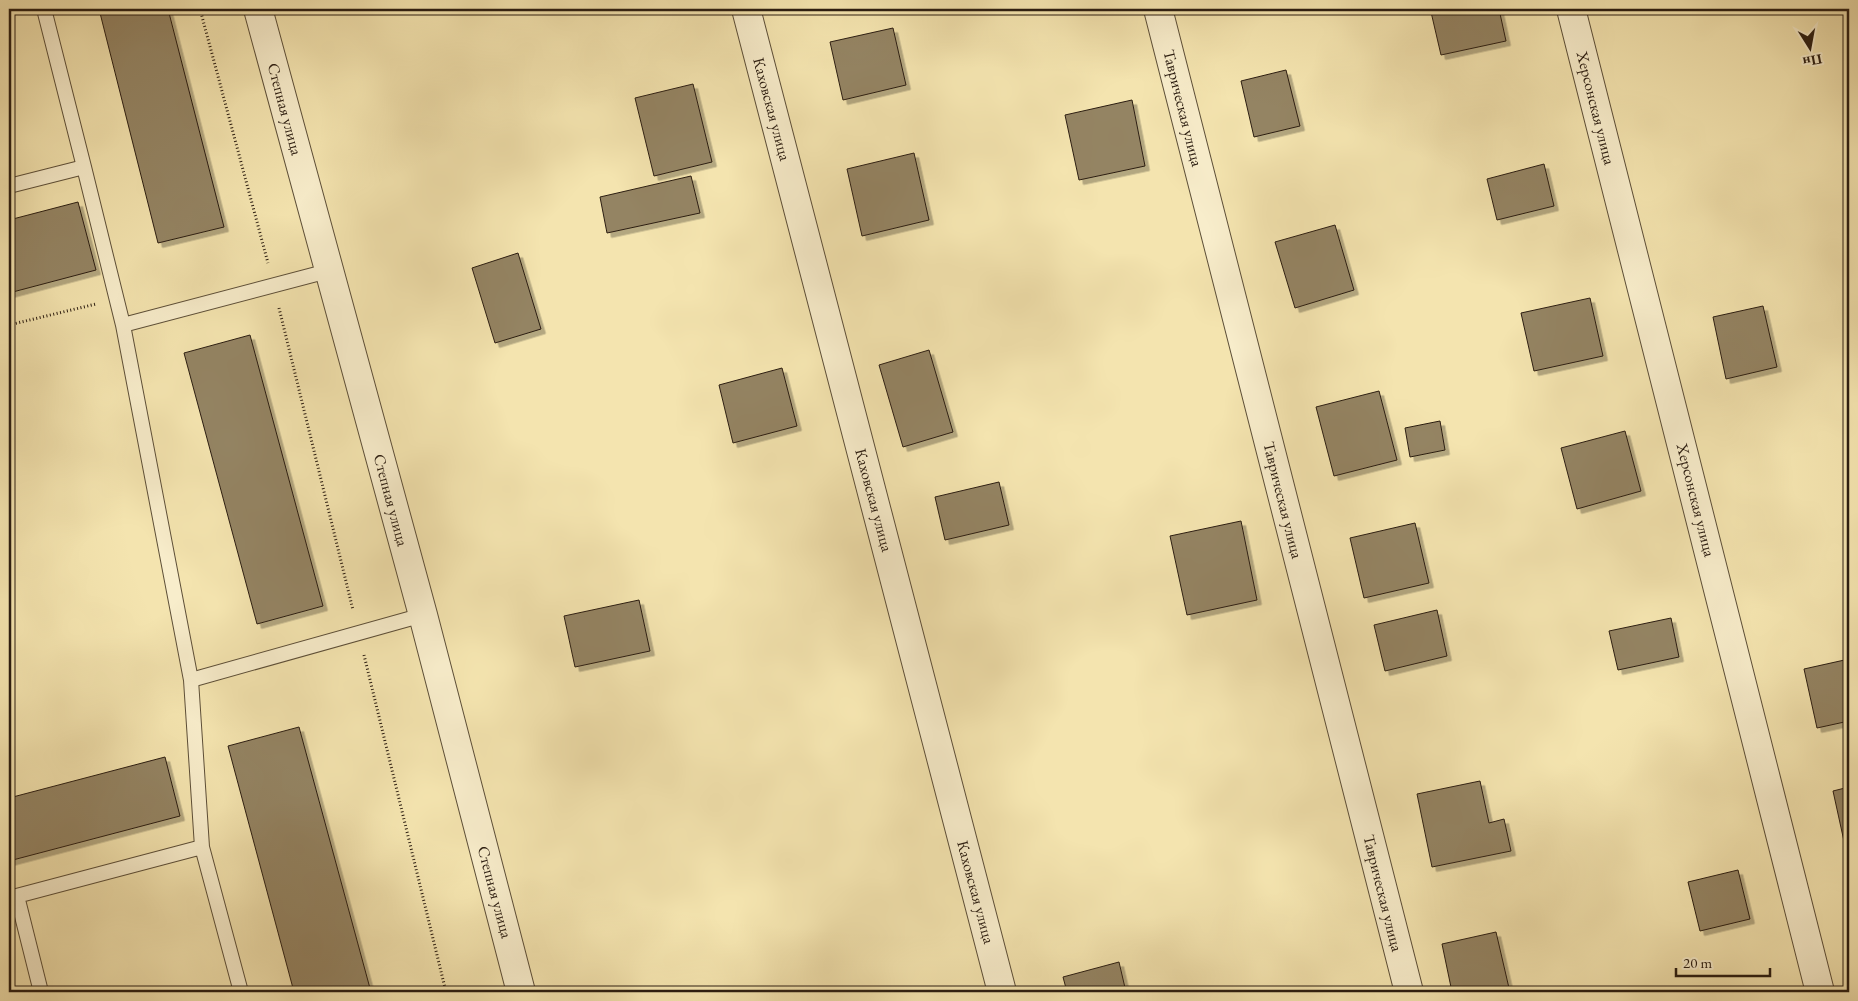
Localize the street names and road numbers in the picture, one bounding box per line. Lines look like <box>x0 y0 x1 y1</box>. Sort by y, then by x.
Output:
street label: Таврическая улица <box>1158 47 1208 169</box>
street label: Херсонская улица <box>1572 48 1620 167</box>
street label: Каховская улица <box>748 55 796 163</box>
street label: Степная улица <box>263 61 308 158</box>
street label: Таврическая улица <box>1258 439 1308 561</box>
street label: Херсонская улица <box>1672 440 1720 559</box>
street label: Каховская улица <box>850 446 898 554</box>
street label: Степная улица <box>369 452 414 549</box>
street label: Таврическая улица <box>1358 832 1408 954</box>
street label: Каховская улица <box>952 838 1000 946</box>
street label: Степная улица <box>473 844 518 941</box>

